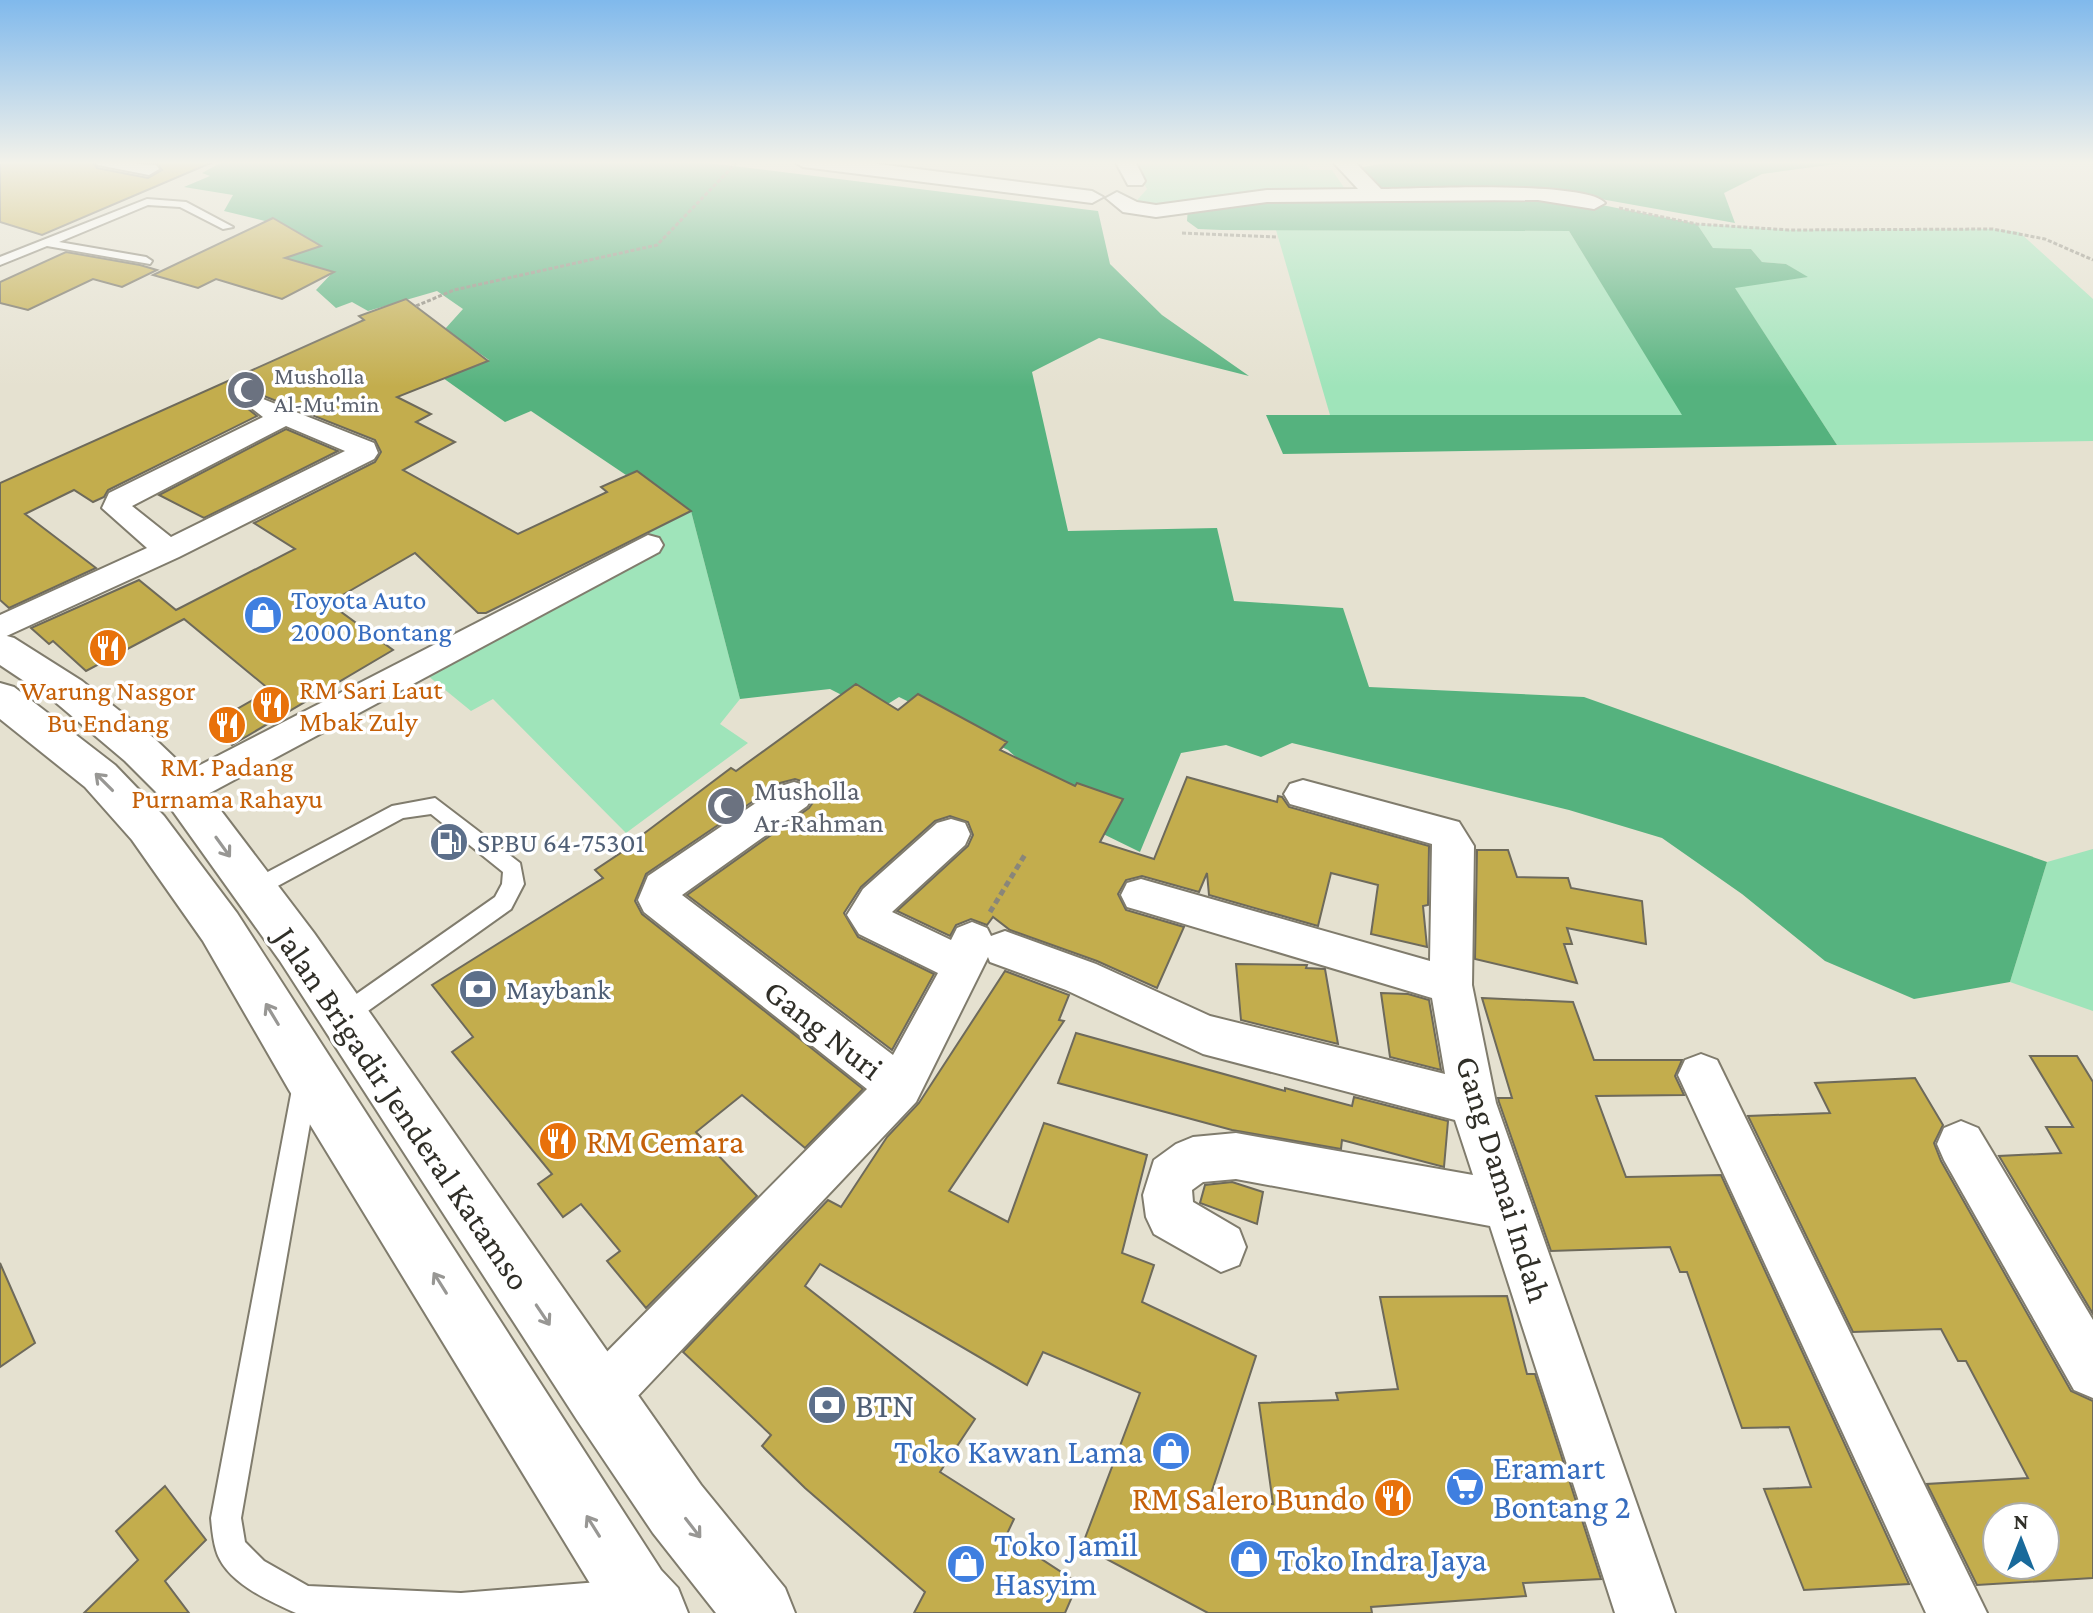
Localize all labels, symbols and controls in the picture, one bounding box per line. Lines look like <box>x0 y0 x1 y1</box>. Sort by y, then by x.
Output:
place label: Musholla Al-Mu'min <box>274 362 379 417</box>
mosque icon: Musholla Al-Mu'min <box>225 369 267 411</box>
place label: Toyota Auto 2000 Bontang <box>291 584 452 647</box>
shop icon: Toyota Auto 2000 Bontang <box>242 594 284 636</box>
restaurant icon: Warung Nasgor Bu Endang <box>87 627 129 669</box>
place label: RM Sari Laut Mbak Zuly <box>299 674 443 737</box>
place label: Warung Nasgor Bu Endang <box>20 675 196 738</box>
restaurant icon: RM Sari Laut Mbak Zuly <box>250 684 292 726</box>
restaurant icon: RM. Padang Purnama Rahayu <box>206 704 248 746</box>
place label: RM. Padang Purnama Rahayu <box>131 751 323 814</box>
one-way arrow <box>95 772 114 792</box>
place label: Musholla Ar-Rahman <box>754 775 884 838</box>
mosque icon: Musholla Ar-Rahman <box>705 785 747 827</box>
fuel station icon: SPBU 64-75301 <box>428 821 470 863</box>
place label: SPBU 64-75301 <box>477 827 645 858</box>
one-way arrow <box>215 835 231 857</box>
street label: Jalan Brigadir Jenderal Katamso <box>265 917 538 1297</box>
bank icon: Maybank <box>457 968 499 1010</box>
street label: Gang Nuri <box>757 972 890 1088</box>
place label: Maybank <box>506 974 611 1005</box>
one-way arrow <box>264 1003 280 1026</box>
street label: Gang Damai Indah <box>1448 1052 1559 1307</box>
restaurant icon: RM Cemara <box>537 1120 579 1162</box>
place label: RM Cemara <box>586 1123 745 1160</box>
one-way arrow <box>431 1272 448 1294</box>
one-way arrow <box>535 1304 552 1326</box>
bank icon: BTN <box>806 1384 848 1426</box>
place label: BTN <box>855 1387 914 1424</box>
shop icon: Toko Kawan Lama <box>1150 1430 1192 1472</box>
place label: Toko Kawan Lama <box>894 1433 1143 1470</box>
place label: Eramart Bontang 2 <box>1493 1449 1631 1526</box>
supermarket icon: Eramart Bontang 2 <box>1444 1466 1486 1508</box>
restaurant icon: RM Salero Bundo <box>1372 1477 1414 1519</box>
place label: RM Salero Bundo <box>1132 1480 1365 1517</box>
north arrow <box>1981 1501 2061 1581</box>
text: N <box>2014 1509 2029 1534</box>
one-way arrow <box>585 1515 601 1538</box>
one-way arrow <box>684 1517 701 1538</box>
place label: Toko Jamil Hasyim <box>994 1526 1138 1603</box>
shop icon: Toko Indra Jaya <box>1228 1538 1270 1580</box>
place label: Toko Indra Jaya <box>1277 1541 1487 1579</box>
shop icon: Toko Jamil Hasyim <box>945 1543 987 1585</box>

